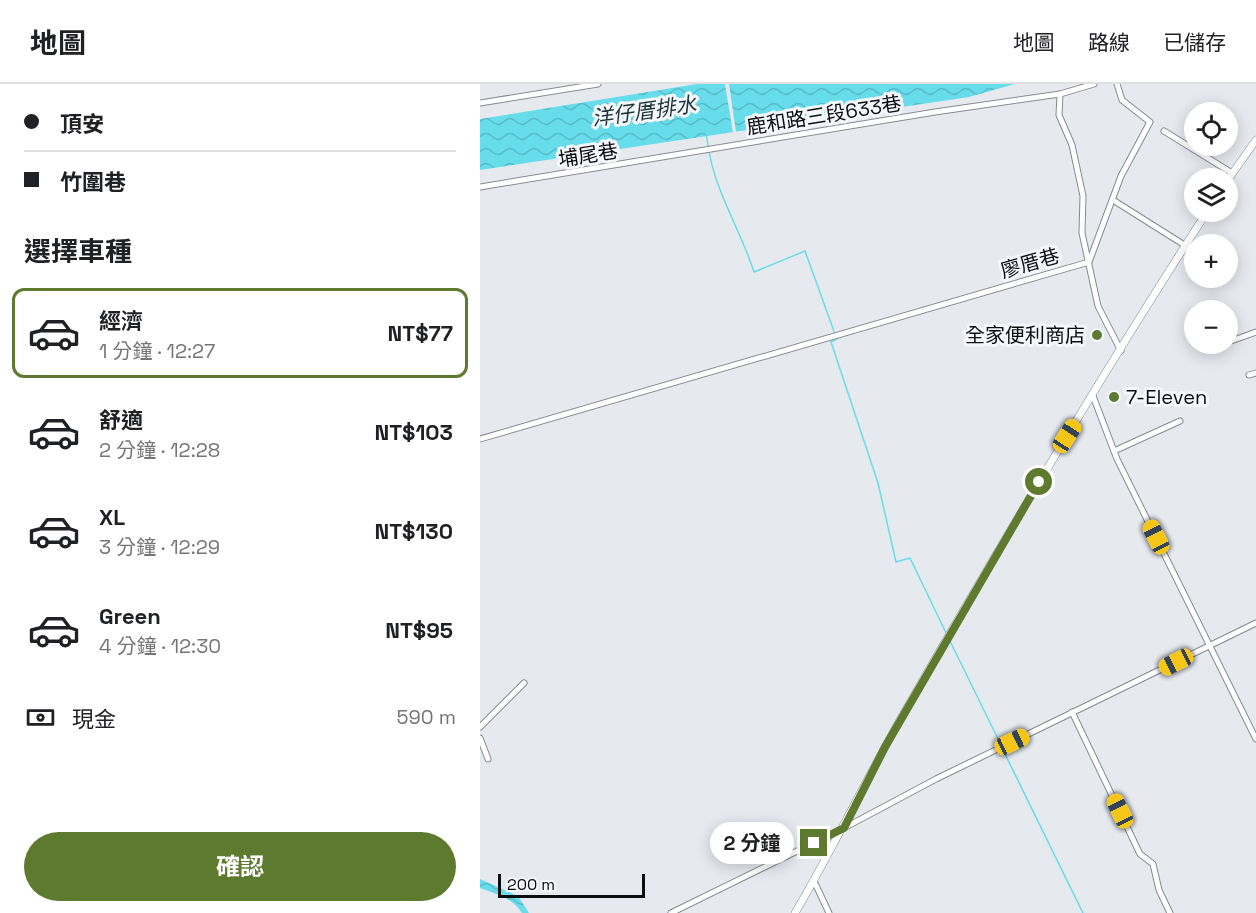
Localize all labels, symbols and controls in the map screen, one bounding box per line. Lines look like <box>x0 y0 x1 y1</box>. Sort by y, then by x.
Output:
text: 地圖 <box>30 25 86 61</box>
text: 地圖 <box>1013 29 1055 56</box>
text: 路線 <box>1088 29 1130 56</box>
text: 已儲存 <box>1163 29 1226 56</box>
water label: 洋仔厝排水 <box>590 90 699 132</box>
street label: 鹿和路三段633巷 <box>745 90 903 140</box>
map controls <box>1184 102 1238 354</box>
button: locate <box>1184 102 1238 156</box>
text: 頂安 <box>60 110 104 138</box>
street label: 埔尾巷 <box>556 137 620 173</box>
text: 竹圍巷 <box>60 168 126 196</box>
button: layers <box>1184 168 1238 222</box>
text: 選擇車種 <box>24 234 132 269</box>
button: + <box>1184 234 1238 288</box>
street label: 廖厝巷 <box>998 242 1062 284</box>
button: − <box>1184 300 1238 354</box>
icon: car <box>27 306 81 360</box>
text: 經濟 <box>99 307 143 335</box>
text: NT$77 <box>388 319 453 347</box>
place label: 全家便利商店 <box>965 322 1085 348</box>
marker: 全家便利商店 <box>1090 328 1104 342</box>
text: 1 分鐘 · 12:27 <box>99 338 215 364</box>
place label: 7-Eleven <box>1126 384 1207 410</box>
marker: 7-Eleven <box>1107 390 1121 404</box>
icon: car <box>27 405 81 459</box>
text: 舒適 <box>99 406 143 434</box>
car <box>1050 416 1084 456</box>
text: NT$103 <box>374 418 453 446</box>
text: 2 分鐘 · 12:28 <box>99 437 220 463</box>
route start <box>1025 468 1052 495</box>
text: XL <box>99 503 125 531</box>
icon: car <box>27 504 81 558</box>
text: NT$130 <box>374 517 453 545</box>
car <box>1140 517 1172 557</box>
text: 3 分鐘 · 12:29 <box>99 534 220 560</box>
text: Green <box>99 602 161 630</box>
icon: car <box>27 603 81 657</box>
text: NT$95 <box>385 616 453 644</box>
text: 4 分鐘 · 12:30 <box>99 633 221 659</box>
car <box>1156 646 1196 678</box>
icon: cash <box>24 701 57 734</box>
text: 590 m <box>397 704 456 730</box>
text: 現金 <box>72 705 116 733</box>
car <box>992 726 1032 758</box>
car <box>1104 791 1136 831</box>
callout: 2 分鐘 <box>709 822 793 864</box>
route end <box>800 829 827 856</box>
text: 2 分鐘 <box>724 830 780 856</box>
button: 確認 <box>24 832 456 901</box>
scale bar <box>498 871 645 898</box>
text: 200 m <box>507 874 555 895</box>

